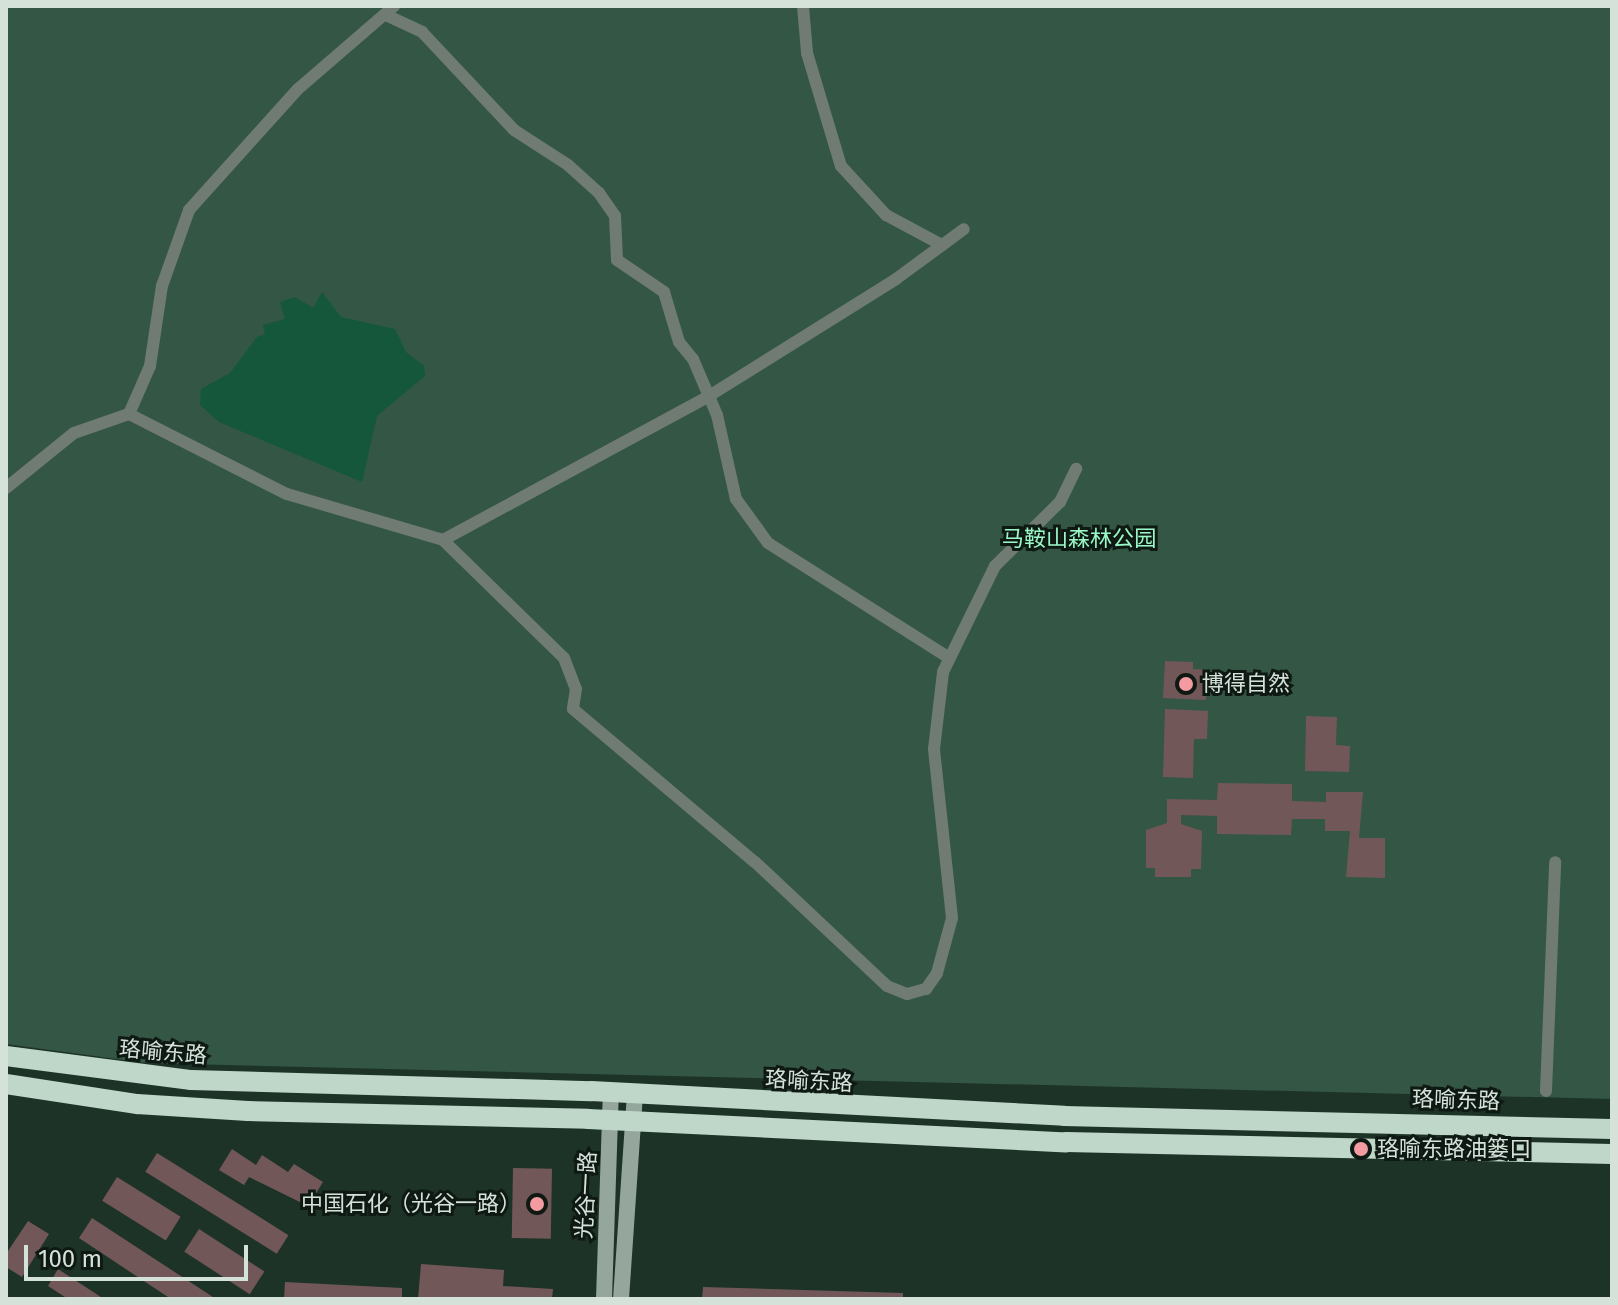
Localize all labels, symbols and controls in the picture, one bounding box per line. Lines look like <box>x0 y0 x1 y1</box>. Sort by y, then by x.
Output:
park label: 马鞍山森林公园 <box>1002 526 1156 552</box>
place label: 博得自然 <box>1202 671 1290 697</box>
marker: 博得自然 <box>1177 675 1195 693</box>
street label: 珞喻东路 <box>118 1035 208 1069</box>
street label: 珞喻东路 <box>764 1066 854 1096</box>
street label: 珞喻东路 <box>1412 1085 1500 1115</box>
place label: 珞喻东路油篓口 <box>1377 1136 1531 1162</box>
marker: 珞喻东路油篓口 <box>1352 1140 1370 1158</box>
street label: 光谷一路 <box>571 1150 601 1240</box>
place label: 中国石化（光谷一路） <box>301 1191 521 1217</box>
marker: 中国石化（光谷一路） <box>528 1195 546 1213</box>
scale bar <box>28 1229 252 1279</box>
text: 100 m <box>38 1245 102 1273</box>

